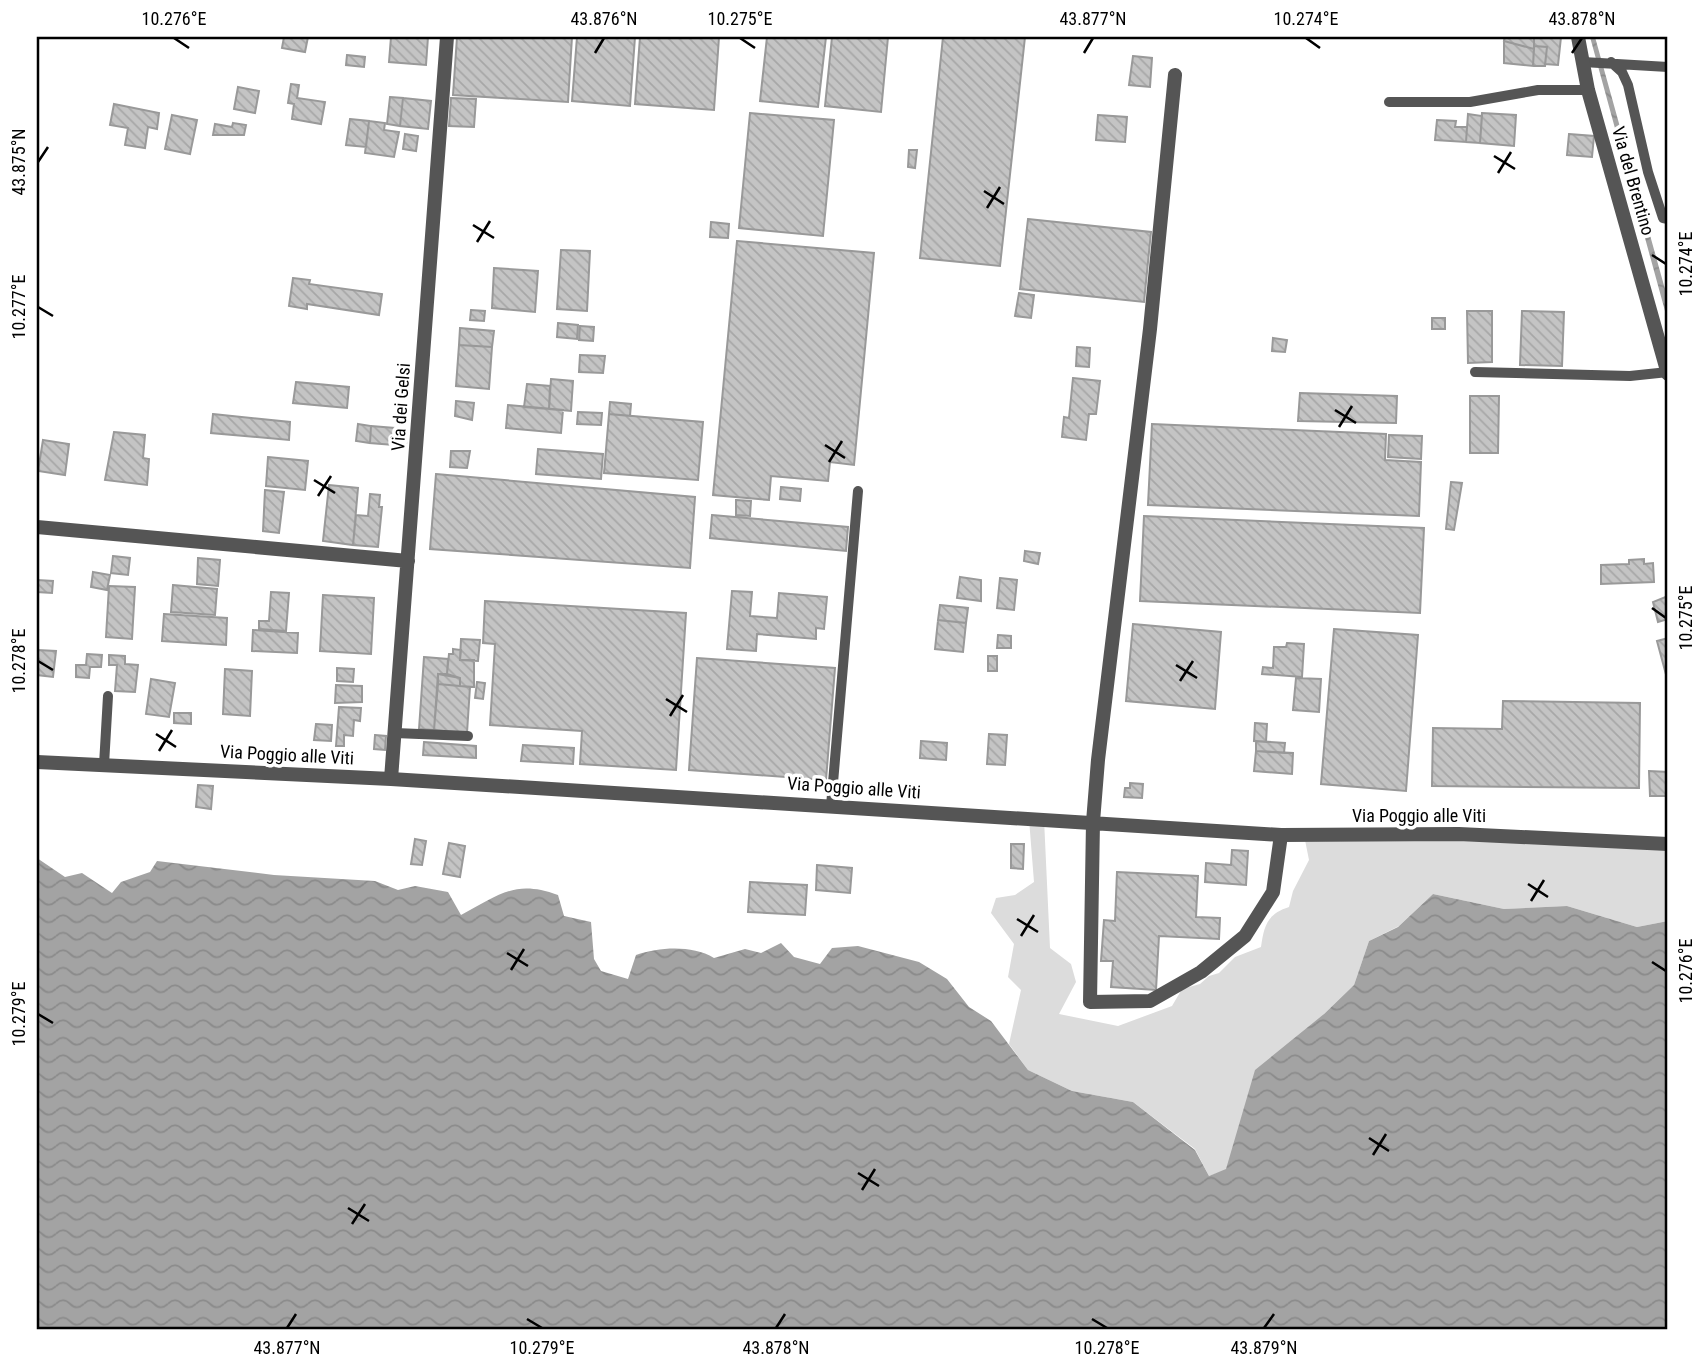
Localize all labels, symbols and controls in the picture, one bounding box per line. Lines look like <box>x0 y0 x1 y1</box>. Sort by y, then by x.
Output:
text: 10.276°E <box>142 8 206 29</box>
text: 43.876°N <box>570 8 638 29</box>
text: 10.275°E <box>708 8 772 29</box>
text: 43.877°N <box>1059 8 1127 29</box>
text: 10.274°E <box>1274 8 1338 29</box>
text: 43.878°N <box>1548 8 1616 29</box>
street label: Via del Brentino <box>1608 124 1659 238</box>
text: 43.875°N <box>8 128 29 196</box>
text: 10.274°E <box>1675 232 1696 296</box>
text: 10.277°E <box>8 275 29 339</box>
street label: Via dei Gelsi <box>387 362 414 452</box>
text: 10.275°E <box>1675 586 1696 650</box>
text: 10.278°E <box>8 629 29 693</box>
street label: Via Poggio alle Viti <box>220 741 355 768</box>
street label: Via Poggio alle Viti <box>786 772 922 803</box>
street label: Via Poggio alle Viti <box>1352 805 1486 826</box>
text: 10.276°E <box>1675 939 1696 1003</box>
text: 10.279°E <box>8 982 29 1046</box>
text: 43.877°N <box>253 1337 321 1358</box>
text: 10.279°E <box>510 1337 574 1358</box>
text: 43.878°N <box>742 1337 810 1358</box>
text: 10.278°E <box>1075 1337 1139 1358</box>
text: 43.879°N <box>1230 1337 1298 1358</box>

